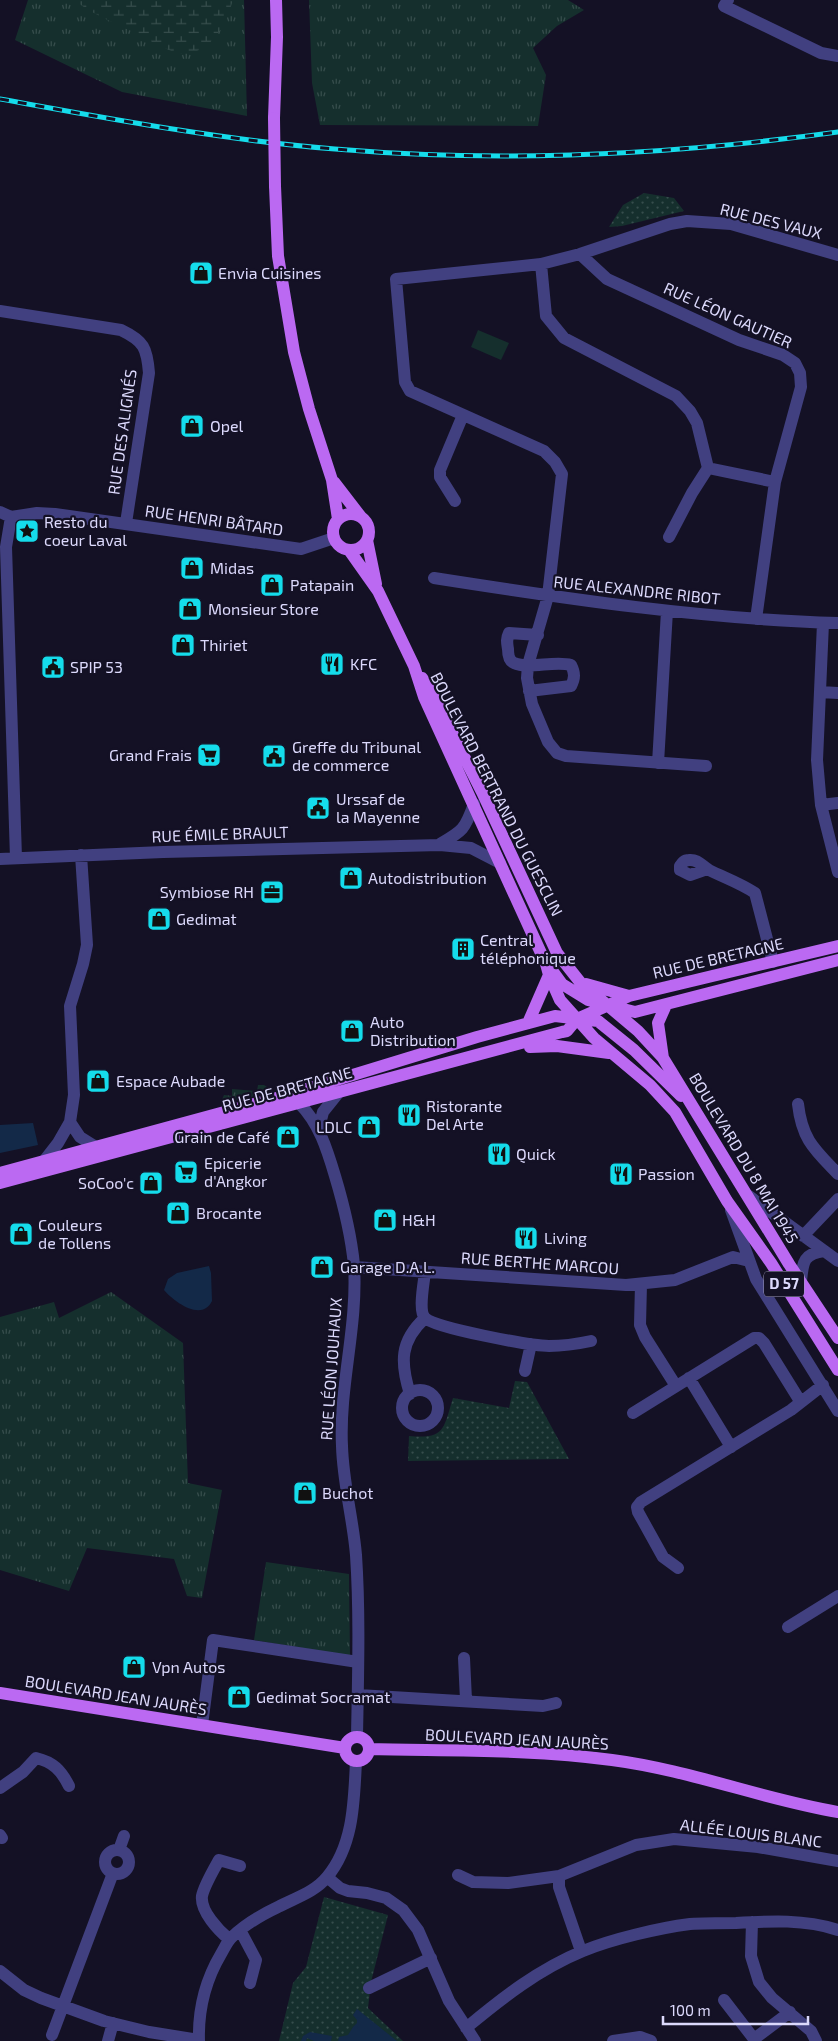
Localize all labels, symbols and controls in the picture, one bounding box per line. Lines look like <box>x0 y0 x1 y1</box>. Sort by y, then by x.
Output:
street label: RUE DES VAUX <box>718 199 824 242</box>
shop icon: Envia Cuisines <box>188 260 214 286</box>
place label: Envia Cuisines <box>218 263 321 282</box>
street label: RUE LÉON GAUTIER <box>661 278 795 351</box>
street label: RUE DES ALIGNÉS <box>103 368 140 496</box>
shop icon: Opel <box>179 413 205 439</box>
place label: Opel <box>210 416 244 435</box>
street label: RUE HENRI BÂTARD <box>144 500 284 539</box>
place label: Resto du coeur Laval <box>44 512 127 549</box>
place icon: Resto du coeur Laval <box>14 518 40 544</box>
shop icon: Midas <box>179 555 205 581</box>
place label: Midas <box>210 558 254 577</box>
street label: RUE ALEXANDRE RIBOT <box>553 571 721 608</box>
shop icon: Patapain <box>259 572 285 598</box>
place label: Patapain <box>290 575 354 594</box>
shop icon: Monsieur Store <box>177 596 203 622</box>
place label: Monsieur Store <box>208 599 319 618</box>
shop icon: Thiriet <box>170 632 196 658</box>
place label: Thiriet <box>200 635 248 654</box>
restaurant icon: KFC <box>319 651 345 677</box>
public building icon: SPIP 53 <box>40 654 66 680</box>
place label: KFC <box>350 654 377 673</box>
place label: SPIP 53 <box>70 657 123 676</box>
street label: BOULEVARD BERTRAND DU GUESCLIN <box>427 669 567 919</box>
place label: Greffe du Tribunal de commerce <box>292 737 421 774</box>
supermarket icon: Grand Frais <box>196 742 222 768</box>
public building icon: Greffe du Tribunal de commerce <box>261 743 287 769</box>
place label: Grand Frais <box>109 745 192 764</box>
place label: Urssaf de la Mayenne <box>336 789 420 826</box>
public building icon: Urssaf de la Mayenne <box>305 795 331 821</box>
street label: RUE ÉMILE BRAULT <box>151 822 289 845</box>
shop icon: Autodistribution <box>338 865 364 891</box>
place label: Autodistribution <box>368 868 487 887</box>
office icon: Symbiose RH <box>259 879 285 905</box>
place label: Symbiose RH <box>160 882 254 901</box>
shop icon: Gedimat <box>146 906 172 932</box>
place label: Gedimat <box>176 909 237 928</box>
place label: Central téléphonique <box>480 930 576 967</box>
street label: RUE DE BRETAGNE <box>651 933 785 982</box>
building icon: Central téléphonique <box>450 936 476 962</box>
place label: Auto Distribution <box>370 1012 456 1049</box>
shop icon: Auto Distribution <box>339 1018 365 1044</box>
street label: RUE DE BRETAGNE <box>220 1062 354 1115</box>
shop icon: Espace Aubade <box>85 1068 111 1094</box>
street label: BOULEVARD DU 8 MAI 1945 <box>686 1069 803 1246</box>
place label: Espace Aubade <box>116 1071 225 1090</box>
place label: Ristorante Del Arte <box>426 1096 502 1133</box>
restaurant icon: Ristorante Del Arte <box>396 1102 422 1128</box>
shop icon: LDLC <box>356 1114 382 1140</box>
place label: LDLC <box>316 1117 352 1136</box>
shop icon: Grain de Café <box>275 1124 301 1150</box>
place label: Grain de Café <box>174 1127 270 1146</box>
restaurant icon: Quick <box>486 1141 512 1167</box>
place label: Quick <box>516 1144 556 1164</box>
place label: Epicerie d'Angkor <box>204 1153 268 1190</box>
supermarket icon: Epicerie d'Angkor <box>173 1159 199 1185</box>
restaurant icon: Passion <box>608 1161 634 1187</box>
place label: Passion <box>638 1164 695 1183</box>
shop icon: SoCoo'c <box>138 1170 164 1196</box>
place label: SoCoo'c <box>78 1173 134 1192</box>
shop icon: Brocante <box>165 1200 191 1226</box>
place label: Brocante <box>196 1203 262 1222</box>
shop icon: H&H <box>372 1207 398 1233</box>
place label: H&H <box>402 1210 436 1229</box>
place label: Couleurs de Tollens <box>38 1215 111 1252</box>
shop icon: Couleurs de Tollens <box>8 1221 34 1247</box>
restaurant icon: Living <box>513 1225 539 1251</box>
place label: Living <box>544 1228 587 1247</box>
street label: RUE BERTHE MARCOU <box>460 1248 620 1278</box>
shop icon: Garage D.A.L. <box>309 1254 335 1280</box>
place label: Garage D.A.L. <box>340 1257 435 1276</box>
road number: D 57 <box>764 1272 804 1296</box>
street label: RUE LÉON JOUHAUX <box>316 1297 345 1441</box>
shop icon: Buchot <box>292 1480 318 1506</box>
place label: Buchot <box>322 1483 373 1502</box>
shop icon: Vpn Autos <box>121 1654 147 1680</box>
place label: Vpn Autos <box>152 1657 225 1676</box>
street label: BOULEVARD JEAN JAURÈS <box>24 1671 208 1718</box>
shop icon: Gedimat Socramat <box>226 1684 252 1710</box>
place label: Gedimat Socramat <box>256 1687 390 1706</box>
street label: BOULEVARD JEAN JAURÈS <box>425 1724 609 1753</box>
street label: ALLÉE LOUIS BLANC <box>679 1814 823 1851</box>
scale bar <box>663 1994 808 2026</box>
text: 100 m <box>670 2001 711 2019</box>

